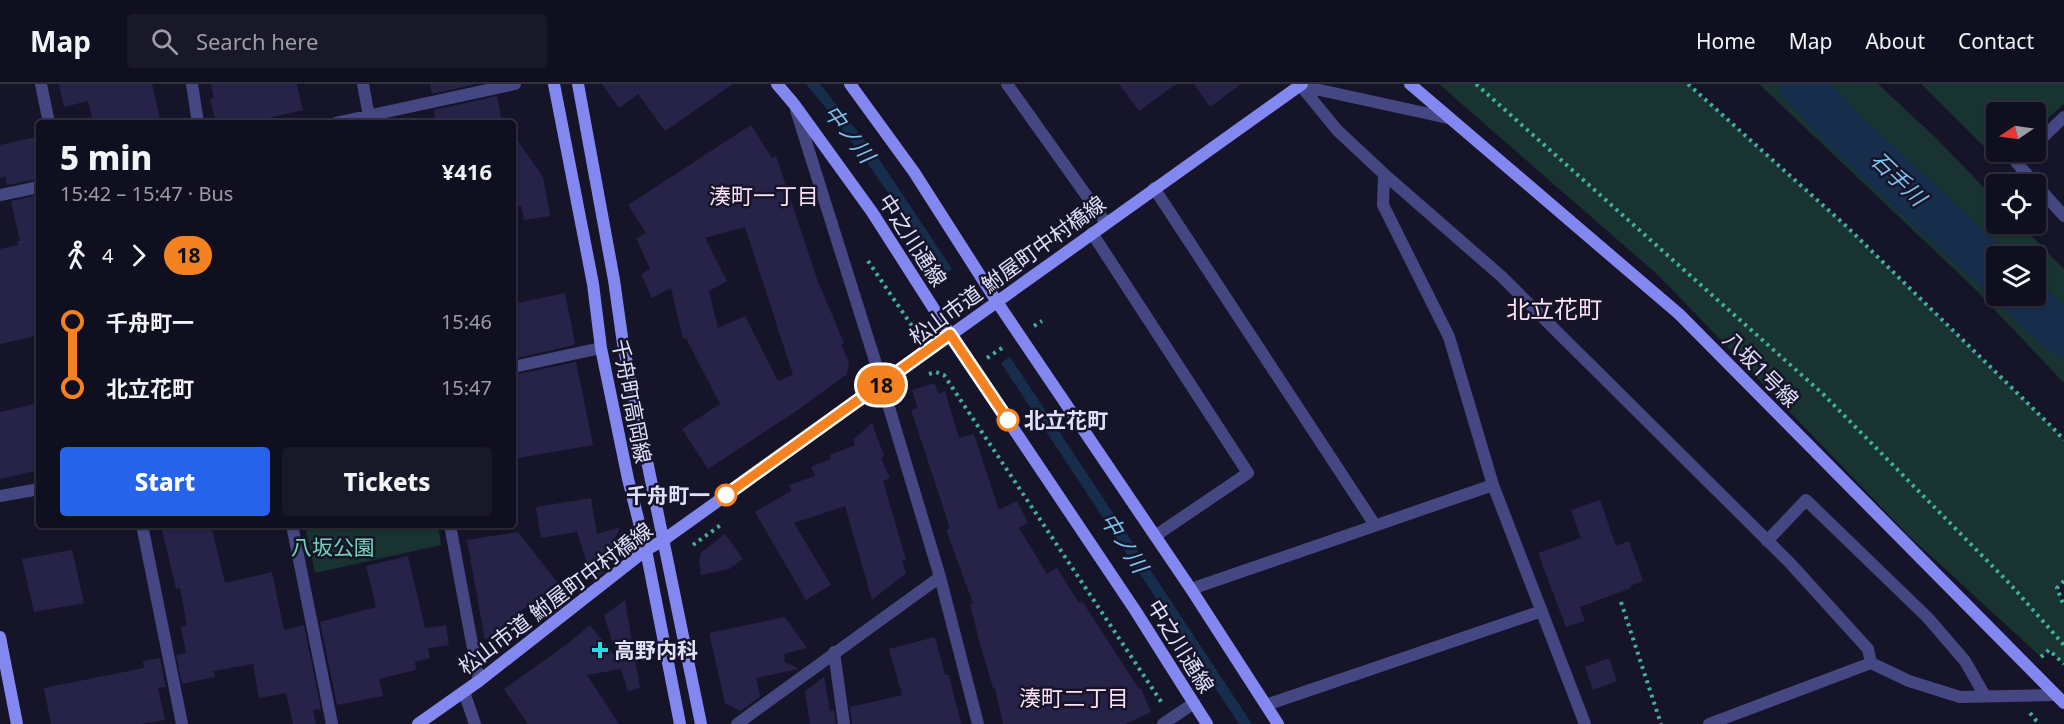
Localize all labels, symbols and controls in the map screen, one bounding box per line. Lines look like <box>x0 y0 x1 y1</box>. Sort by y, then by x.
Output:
search box <box>127 14 547 68</box>
text: Map <box>30 22 91 60</box>
icon: search <box>148 25 181 58</box>
text: Search here <box>196 26 318 56</box>
text: Home <box>1696 27 1756 55</box>
text: Map <box>1789 27 1832 55</box>
text: About <box>1865 27 1925 55</box>
text: Contact <box>1958 27 2034 55</box>
water label: 中ノ川 <box>818 98 883 170</box>
north arrow <box>1986 102 2046 162</box>
map controls <box>1986 102 2046 306</box>
text: 5 min <box>60 135 152 180</box>
water label: 石手川 <box>1865 144 1935 213</box>
text: ¥416 <box>442 156 492 186</box>
button: locate <box>1986 174 2046 234</box>
text: 15:42 – 15:47 · Bus <box>60 180 233 207</box>
district label: 湊町一丁目 <box>709 180 819 210</box>
street label: 中之川通線 <box>873 188 953 292</box>
street label: 松山市道 鮒屋町中村橋線 <box>903 189 1111 351</box>
icon: walk <box>60 239 93 272</box>
icon: forward <box>122 239 155 272</box>
text: 18 <box>176 241 200 269</box>
text: 4 <box>102 242 113 269</box>
button: layers <box>1986 246 2046 306</box>
district label: 北立花町 <box>1506 292 1602 325</box>
text: 千舟町一 <box>106 307 194 337</box>
text: 15:46 <box>441 308 492 335</box>
street label: 八坂1号線 <box>1717 325 1805 413</box>
street label: 千舟町高岡線 <box>606 336 658 466</box>
line badge: 18 <box>854 366 908 404</box>
text: 18 <box>869 371 893 399</box>
text: 北立花町 <box>106 373 194 403</box>
text: 15:47 <box>441 374 492 401</box>
place label: 北立花町 <box>1024 406 1108 434</box>
marker: 北立花町 <box>997 409 1019 431</box>
button: Start <box>60 447 270 516</box>
button: Tickets <box>282 447 492 516</box>
place label: 千舟町一 <box>626 481 710 509</box>
marker: 千舟町一 <box>715 484 737 506</box>
water label: 中ノ川 <box>1094 506 1157 580</box>
street label: 松山市道 鮒屋町中村橋線 <box>452 516 658 680</box>
park label: 八坂公園 <box>291 533 375 561</box>
street label: 中之川通線 <box>1141 594 1221 698</box>
place label: 高野内科 <box>614 636 698 664</box>
marker: 高野内科 <box>591 641 609 659</box>
district label: 湊町二丁目 <box>1019 682 1129 712</box>

